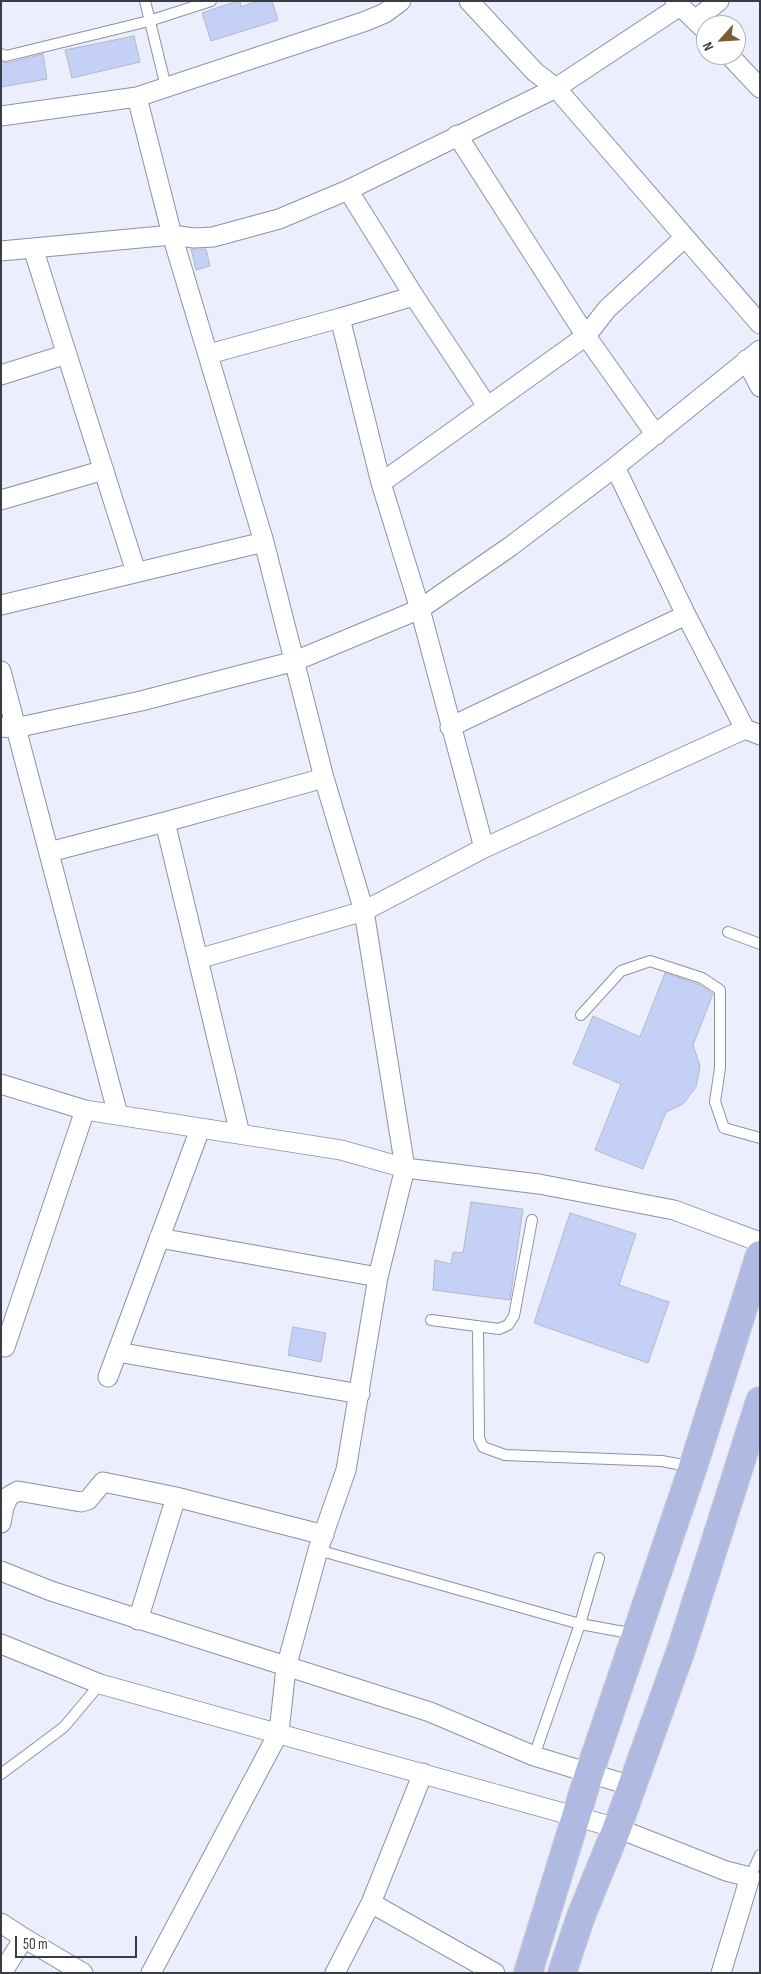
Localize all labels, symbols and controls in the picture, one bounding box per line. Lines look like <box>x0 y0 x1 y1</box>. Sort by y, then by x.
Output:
north arrow <box>696 15 746 65</box>
text: N <box>699 39 717 53</box>
scale bar <box>18 1926 140 1958</box>
text: 50 m <box>23 1935 48 1954</box>

